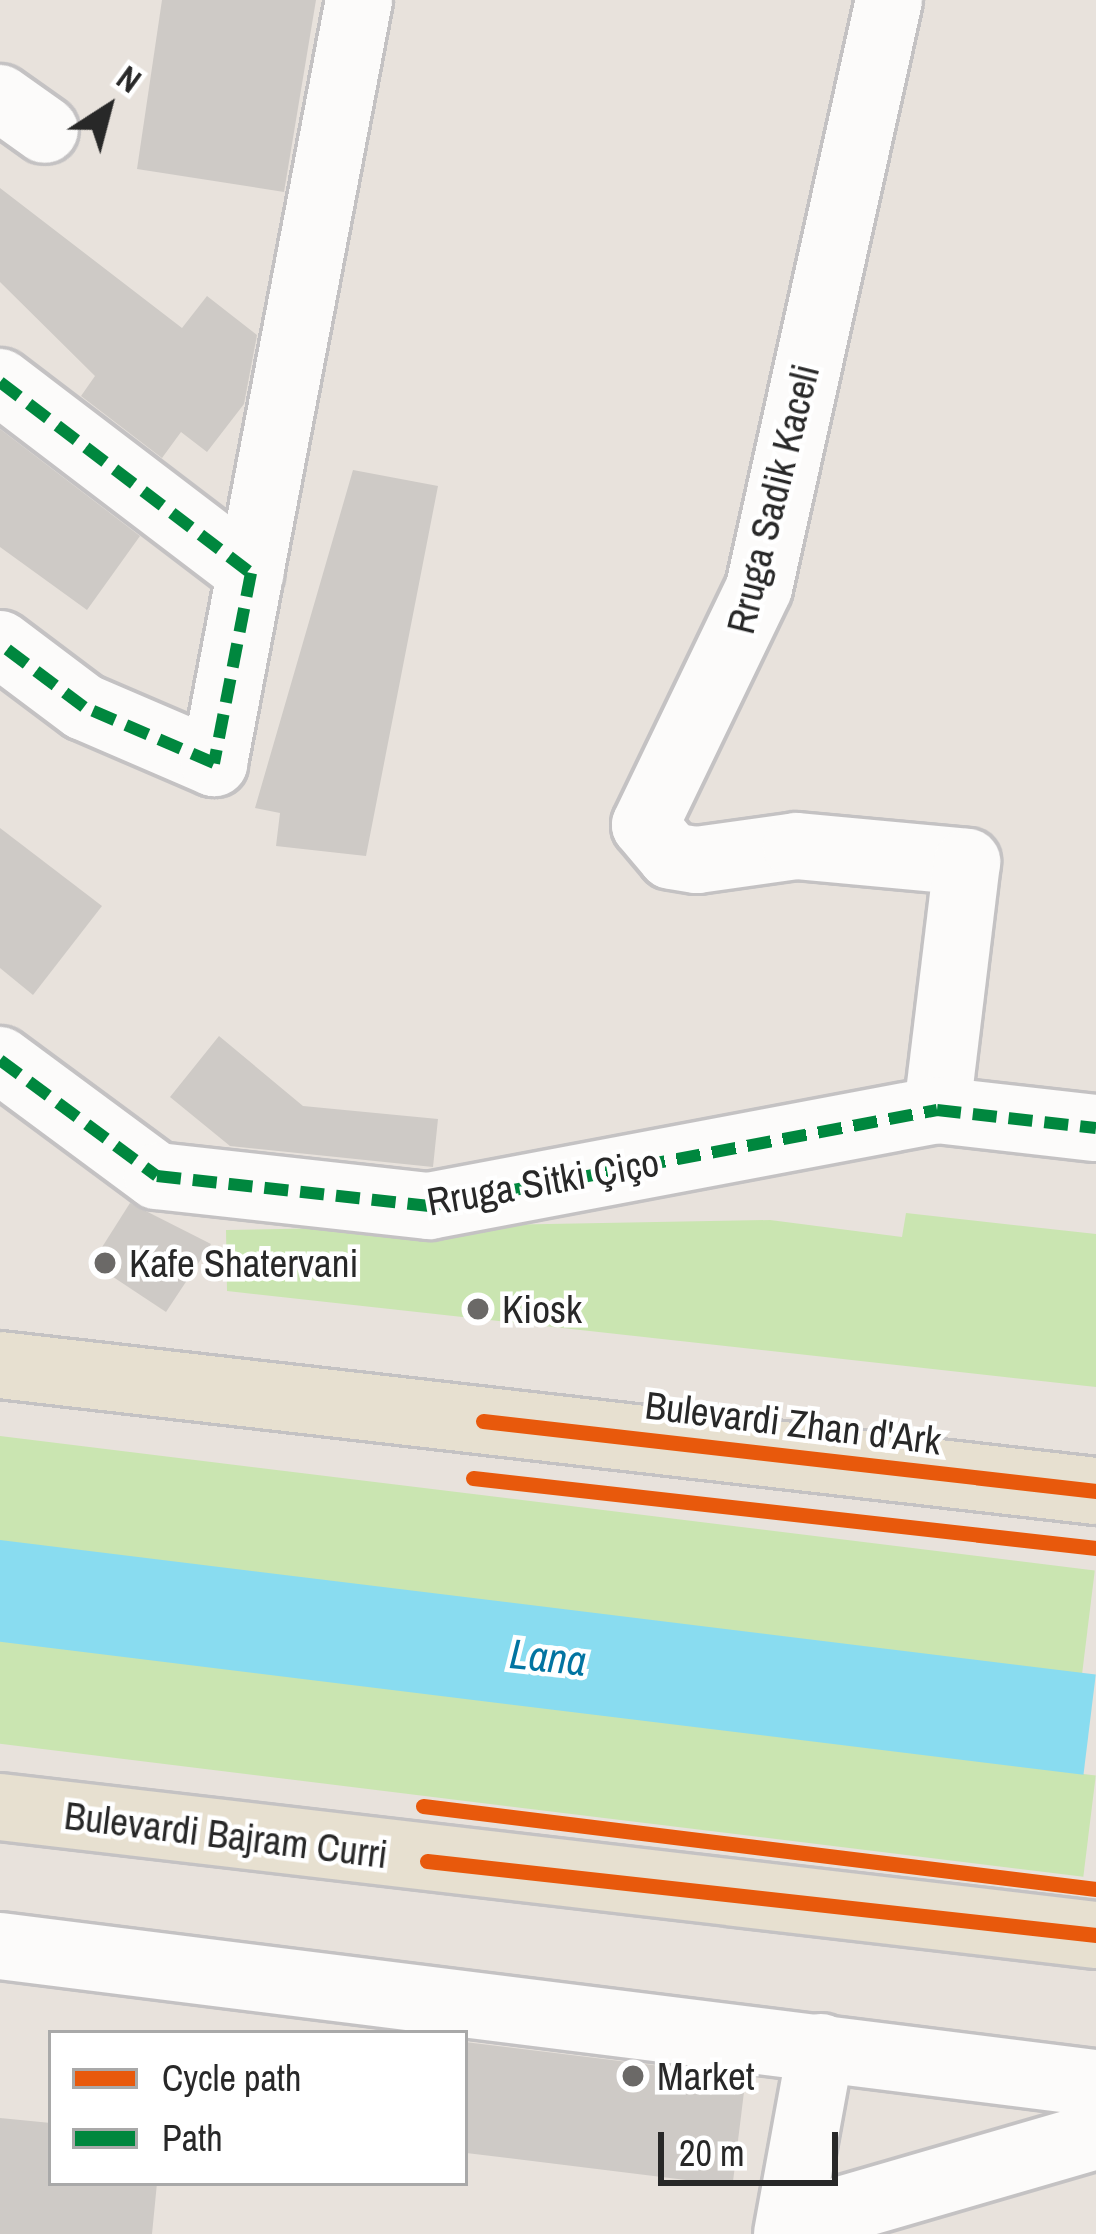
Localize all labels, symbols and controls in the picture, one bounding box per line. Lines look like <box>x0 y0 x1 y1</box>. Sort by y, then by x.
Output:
north arrow <box>48 48 168 168</box>
text: N <box>108 55 150 102</box>
street label: Rruga Sadik Kaceli <box>717 360 829 638</box>
street label: Rruga Sitki Çiço <box>423 1139 663 1225</box>
place label: Kafe Shatervani <box>129 1240 358 1286</box>
marker: Kafe Shatervani <box>92 1250 118 1276</box>
place label: Kiosk <box>502 1286 582 1332</box>
marker: Kiosk <box>465 1296 491 1322</box>
street label: Bulevardi Zhan d'Ark <box>642 1382 944 1464</box>
water label: Lana <box>507 1628 589 1686</box>
street label: Bulevardi Bajram Curri <box>62 1792 390 1878</box>
legend <box>48 2030 468 2186</box>
place label: Market <box>657 2053 755 2099</box>
text: Cycle path <box>162 2054 301 2102</box>
marker: Market <box>620 2063 646 2089</box>
scale bar <box>664 2108 844 2182</box>
text: Path <box>162 2114 223 2162</box>
text: 20 m <box>679 2129 745 2177</box>

